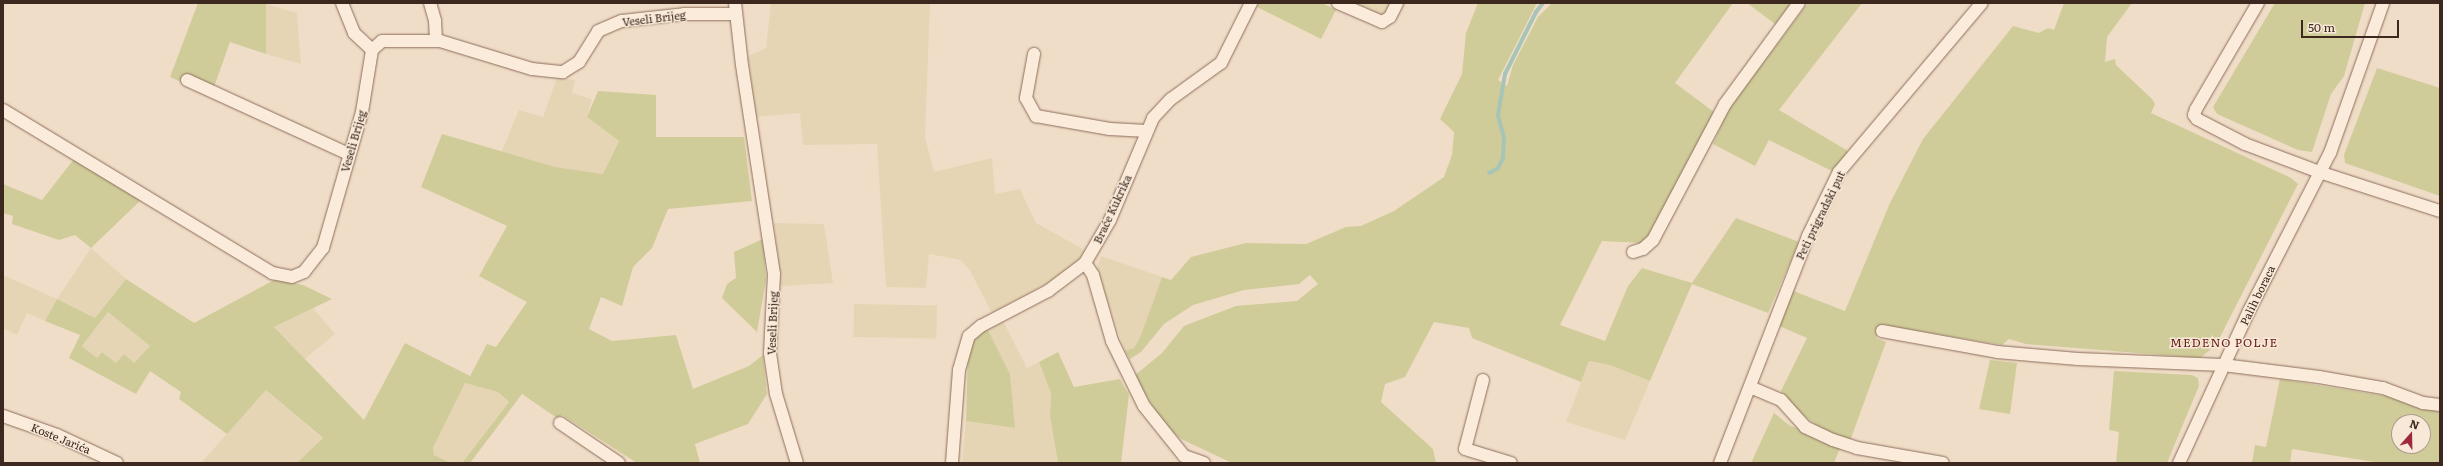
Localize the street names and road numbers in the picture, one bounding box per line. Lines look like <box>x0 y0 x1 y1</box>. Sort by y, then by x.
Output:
street label: Veseli Brijeg <box>621 8 687 28</box>
street label: Veseli Brijeg <box>338 108 368 174</box>
street label: Peti prigradski put <box>1793 168 1847 262</box>
street label: Braće Kukrika <box>1090 172 1134 246</box>
street label: Palih boraca <box>2237 263 2277 327</box>
street label: Veseli Brijeg <box>764 291 780 355</box>
street label: Koste Jarića <box>29 420 93 456</box>

